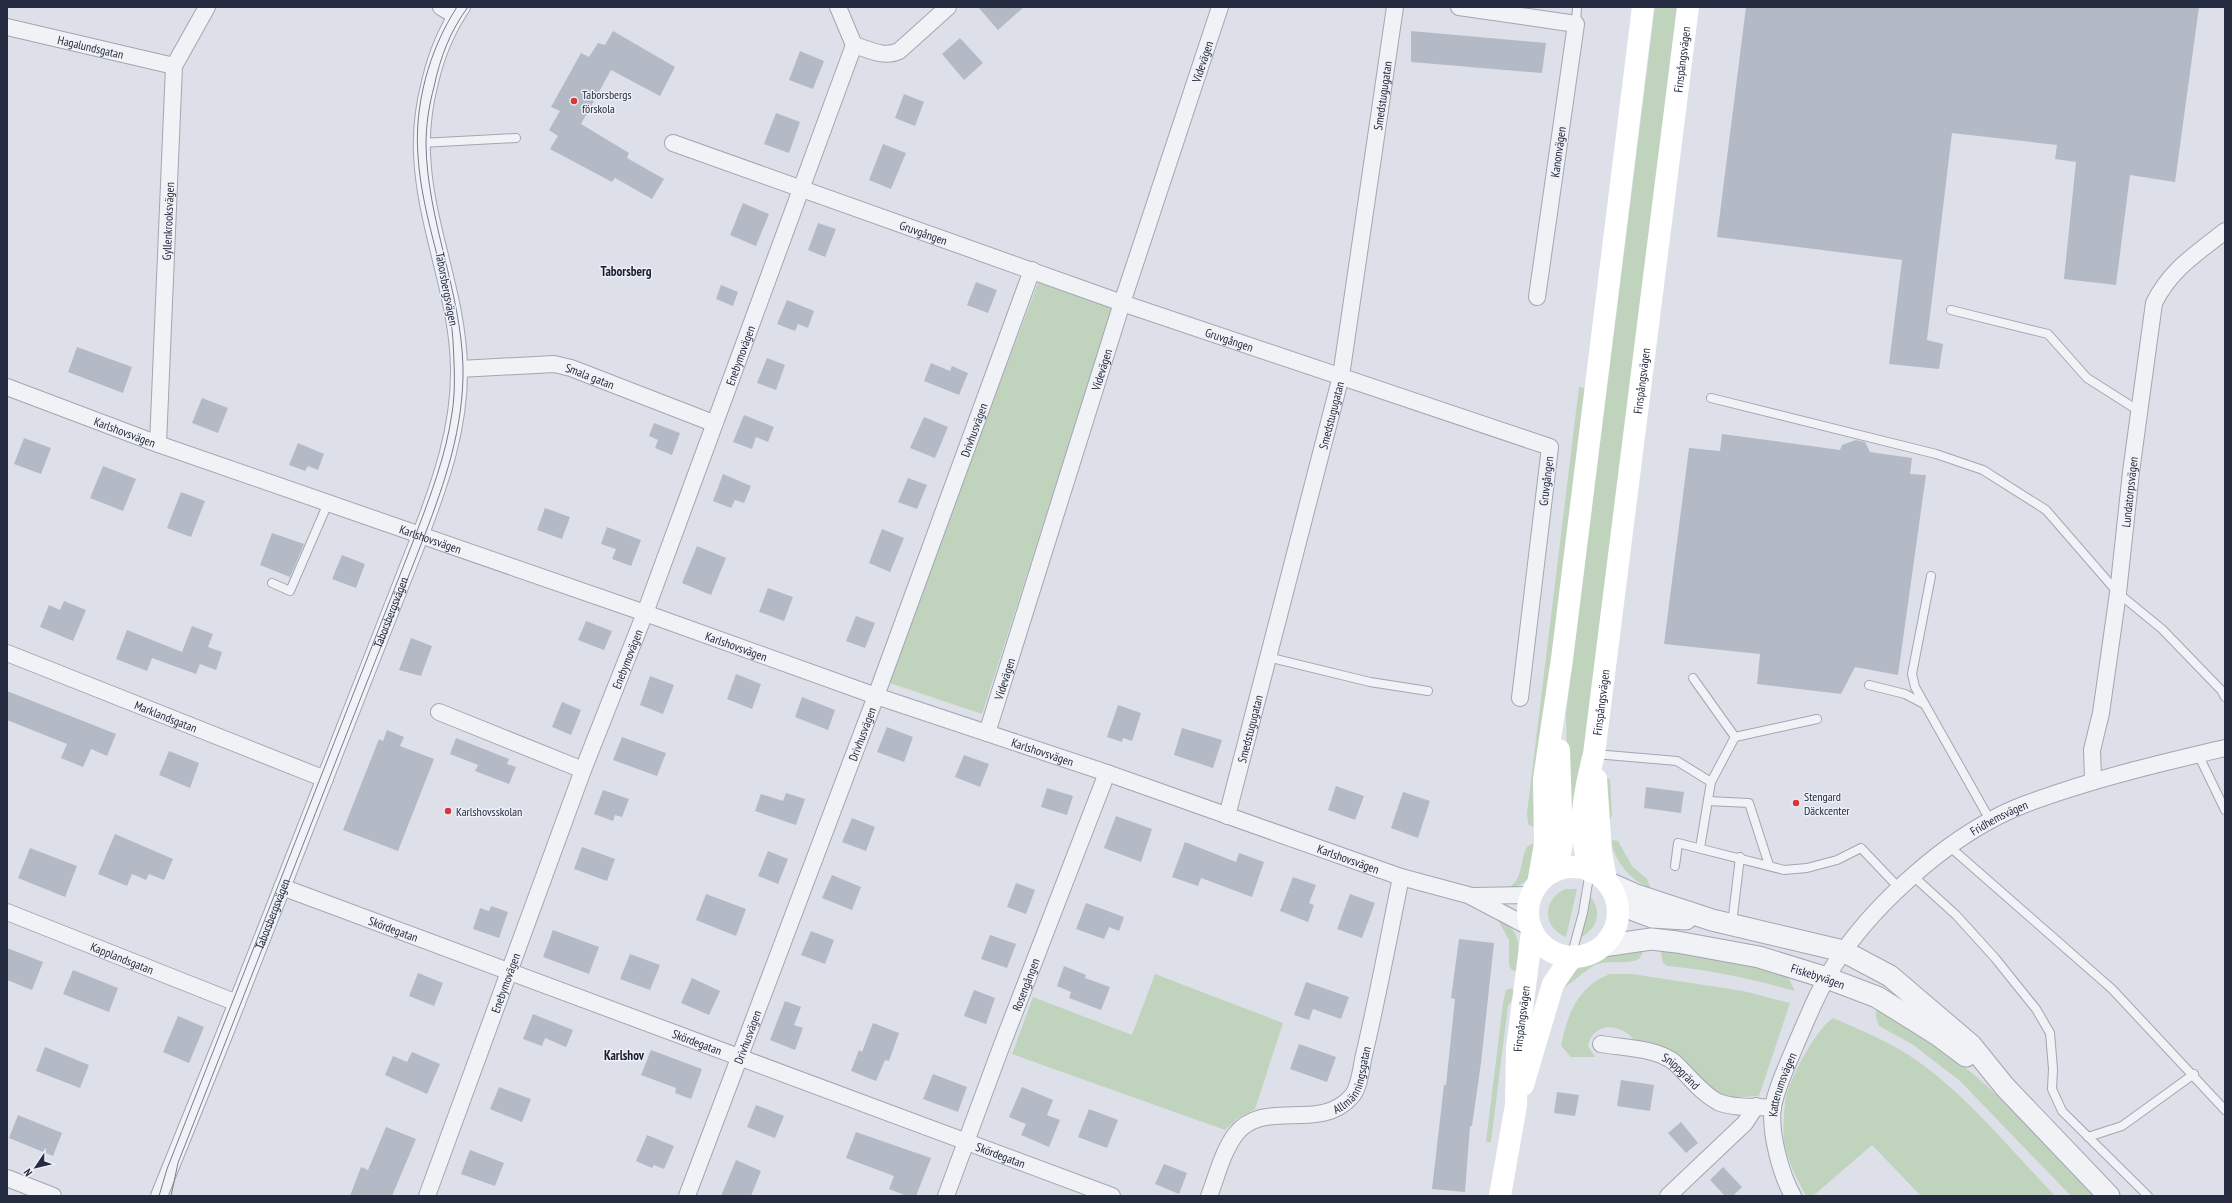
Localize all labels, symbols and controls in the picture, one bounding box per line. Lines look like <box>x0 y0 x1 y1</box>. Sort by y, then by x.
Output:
street label: Finspångsvägen <box>1670 25 1693 93</box>
street label: Hagalundsgatan <box>56 32 125 62</box>
street label: Videvägen <box>1188 39 1216 85</box>
street label: Smedstugugatan <box>1370 60 1395 131</box>
place label: Taborsbergs förskola <box>582 87 632 116</box>
marker: Taborsbergs förskola <box>569 96 579 106</box>
street label: Kanonvägen <box>1547 126 1569 178</box>
street label: Gyllenkrooksvägen <box>158 182 177 261</box>
street label: Gruvgången <box>898 217 950 248</box>
street label: Taborsbergsvägen <box>433 251 461 327</box>
district label: Taborsberg <box>600 263 652 280</box>
street label: Enebymovägen <box>722 323 758 387</box>
street label: Gruvgången <box>1203 324 1255 354</box>
street label: Videvägen <box>1087 347 1115 393</box>
street label: Finspångsvägen <box>1629 347 1653 415</box>
street label: Smala gatan <box>564 359 617 392</box>
street label: Smedstugugatan <box>1315 380 1347 451</box>
street label: Drivhusvägen <box>957 401 990 459</box>
street label: Karlshovsvägen <box>92 413 158 450</box>
street label: Gruvgången <box>1536 455 1556 507</box>
street label: Lundatorpsvägen <box>2118 456 2141 528</box>
street label: Karlshovsvägen <box>398 521 464 556</box>
street label: Taborsbergsvägen <box>370 575 411 650</box>
street label: Enebymovägen <box>608 627 645 691</box>
street label: Karlshovsvägen <box>703 628 769 664</box>
street label: Videvägen <box>990 656 1018 702</box>
street label: Finspångsvägen <box>1589 668 1612 736</box>
street label: Smedstugugatan <box>1234 693 1266 764</box>
street label: Marklandsgatan <box>133 697 199 735</box>
street label: Drivhusvägen <box>845 705 879 763</box>
street label: Karlshovsvägen <box>1010 734 1076 769</box>
place label: Stengard Däckcenter <box>1804 789 1850 818</box>
street label: Fridhemsvägen <box>1967 796 2030 838</box>
marker: Stengard Däckcenter <box>1791 798 1801 808</box>
place label: Karlshovsskolan <box>456 804 522 819</box>
marker: Karlshovsskolan <box>443 806 453 816</box>
street label: Karlshovsvägen <box>1316 841 1381 876</box>
street label: Taborsbergsvägen <box>251 876 292 951</box>
street label: Skördegatan <box>367 912 420 945</box>
street label: Kapplandsgatan <box>89 938 156 977</box>
street label: Enebymovägen <box>487 951 523 1015</box>
street label: Rosengången <box>1008 956 1042 1013</box>
street label: Fiskebyvägen <box>1789 960 1847 992</box>
street label: Finspångsvägen <box>1509 985 1532 1052</box>
street label: Drivhusvägen <box>730 1008 764 1066</box>
street label: Skördegatan <box>670 1026 724 1058</box>
street label: Allmänningsgatan <box>1330 1045 1373 1116</box>
district label: Karlshov <box>604 1047 645 1064</box>
street label: Snippgränd <box>1660 1049 1704 1092</box>
street label: Katterumsvägen <box>1765 1050 1799 1117</box>
street label: Skördegatan <box>974 1139 1028 1171</box>
north arrow <box>16 1147 56 1187</box>
text: N <box>20 1166 35 1179</box>

